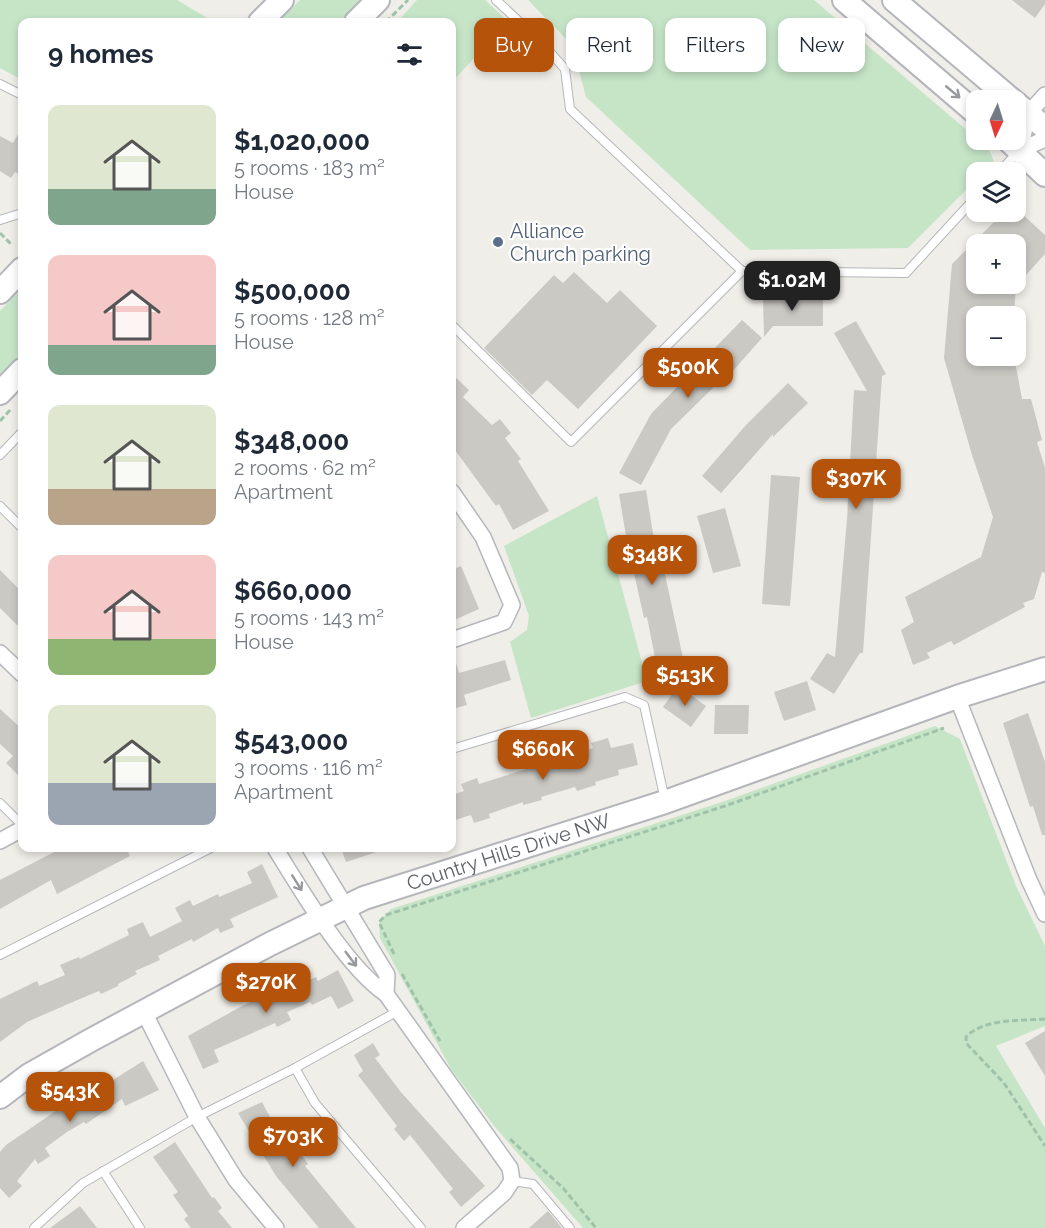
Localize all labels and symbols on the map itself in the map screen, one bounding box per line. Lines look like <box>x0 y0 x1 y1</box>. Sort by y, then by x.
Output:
one-way arrow <box>945 85 960 99</box>
north arrow <box>966 90 1026 150</box>
place label: Alliance Church parking <box>510 219 651 266</box>
marker: Alliance Church parking <box>491 235 505 249</box>
pin: $1.02M <box>743 261 841 312</box>
pin: $500K <box>646 348 730 399</box>
pin: $307K <box>814 459 898 510</box>
pin: $348K <box>610 535 694 586</box>
pin: $513K <box>643 656 727 707</box>
pin: $660K <box>501 730 585 781</box>
street label: Country Hills Drive NW <box>404 808 613 896</box>
one-way arrow <box>291 875 304 892</box>
one-way arrow <box>345 950 358 966</box>
pin: $270K <box>224 963 308 1014</box>
pin: $543K <box>28 1072 112 1123</box>
pin: $703K <box>251 1117 335 1168</box>

